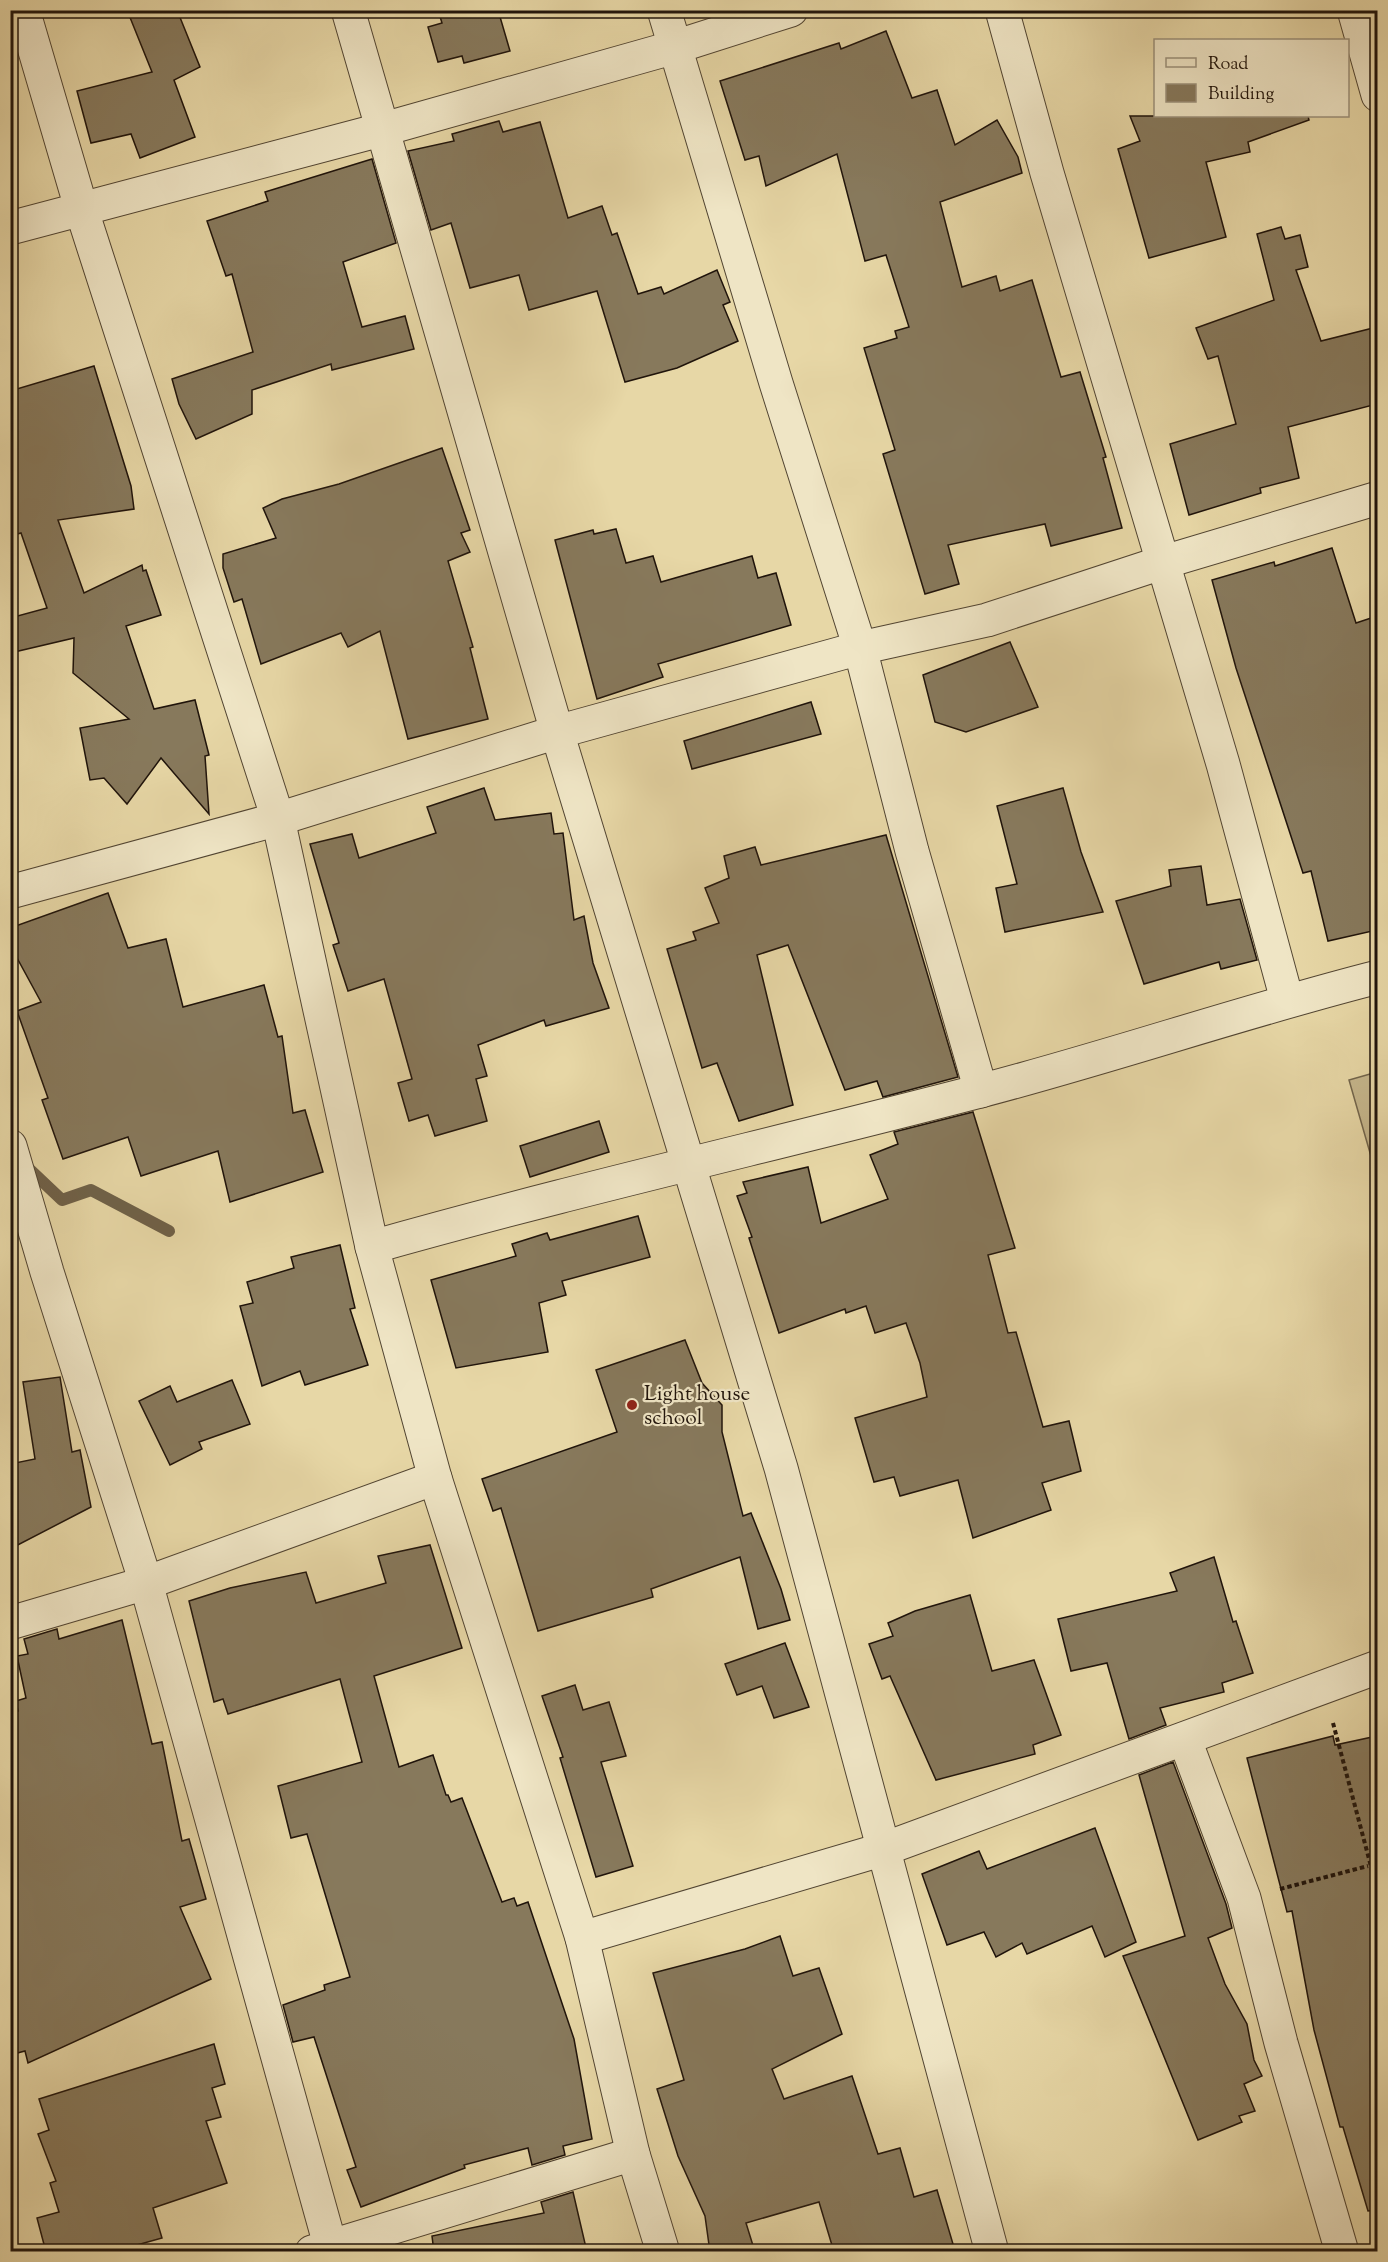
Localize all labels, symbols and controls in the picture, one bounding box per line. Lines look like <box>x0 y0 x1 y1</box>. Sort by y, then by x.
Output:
legend <box>1154 39 1349 117</box>
text: Road <box>1208 52 1248 78</box>
text: Building <box>1208 82 1274 108</box>
place label: Light house school <box>644 1380 750 1434</box>
marker: Light house school <box>625 1398 639 1412</box>

